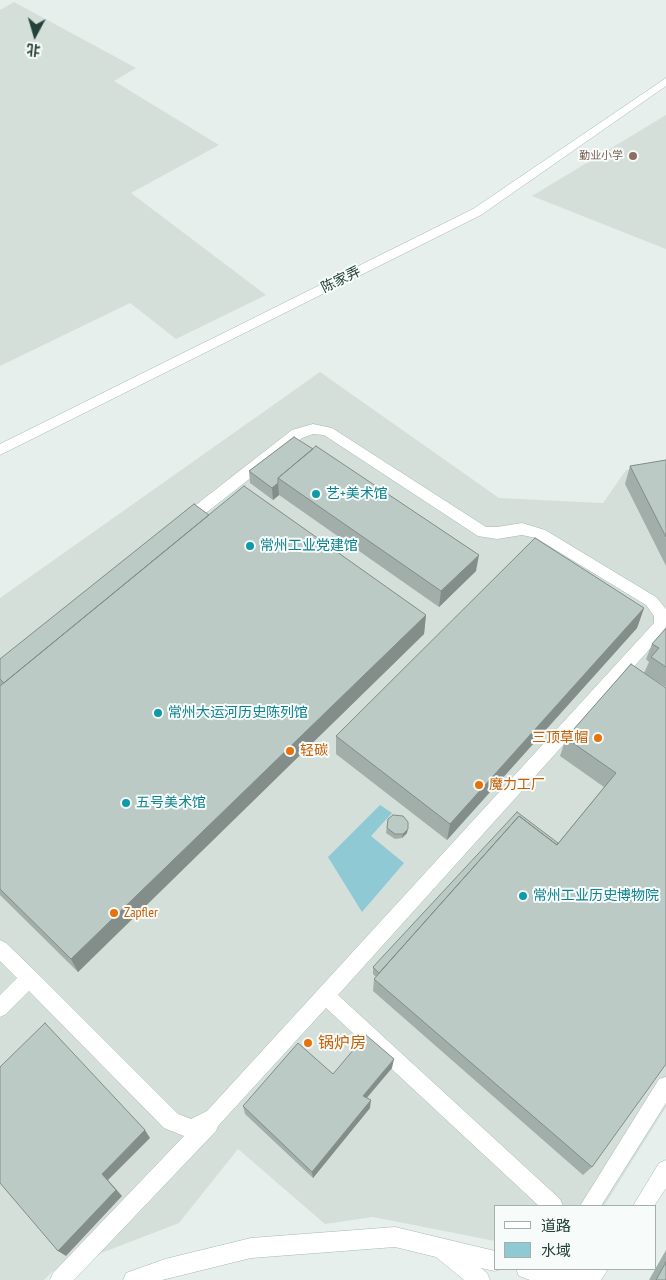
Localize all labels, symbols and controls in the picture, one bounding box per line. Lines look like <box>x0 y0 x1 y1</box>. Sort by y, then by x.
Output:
north arrow <box>10 10 60 60</box>
text: 北 <box>26 40 41 60</box>
place label: 勤业小学 <box>579 149 623 163</box>
marker: 勤业小学 <box>627 150 639 162</box>
street label: 陈家弄 <box>318 263 364 297</box>
place label: 艺+美术馆 <box>326 486 388 502</box>
marker: 艺+美术馆 <box>310 488 322 500</box>
place label: 常州工业党建馆 <box>260 538 358 554</box>
marker: 常州工业党建馆 <box>244 540 256 552</box>
place label: 常州大运河历史陈列馆 <box>168 705 308 721</box>
marker: 常州大运河历史陈列馆 <box>152 707 164 719</box>
place label: 三顶草帽 <box>532 730 588 746</box>
marker: 三顶草帽 <box>592 732 604 744</box>
place label: 轻碳 <box>300 743 328 759</box>
marker: 轻碳 <box>284 745 296 757</box>
place label: 魔力工厂 <box>489 777 545 793</box>
marker: 魔力工厂 <box>473 779 485 791</box>
place label: 五号美术馆 <box>136 795 206 811</box>
marker: 五号美术馆 <box>120 797 132 809</box>
place label: 常州工业历史博物院 <box>533 888 659 904</box>
marker: 常州工业历史博物院 <box>517 890 529 902</box>
place label: Zapfler <box>124 905 158 921</box>
marker: Zapfler <box>108 907 120 919</box>
place label: 锅炉房 <box>318 1033 366 1053</box>
marker: 锅炉房 <box>302 1037 314 1049</box>
legend <box>493 1205 656 1270</box>
text: 道路 <box>541 1216 571 1235</box>
text: 水域 <box>541 1241 571 1260</box>

